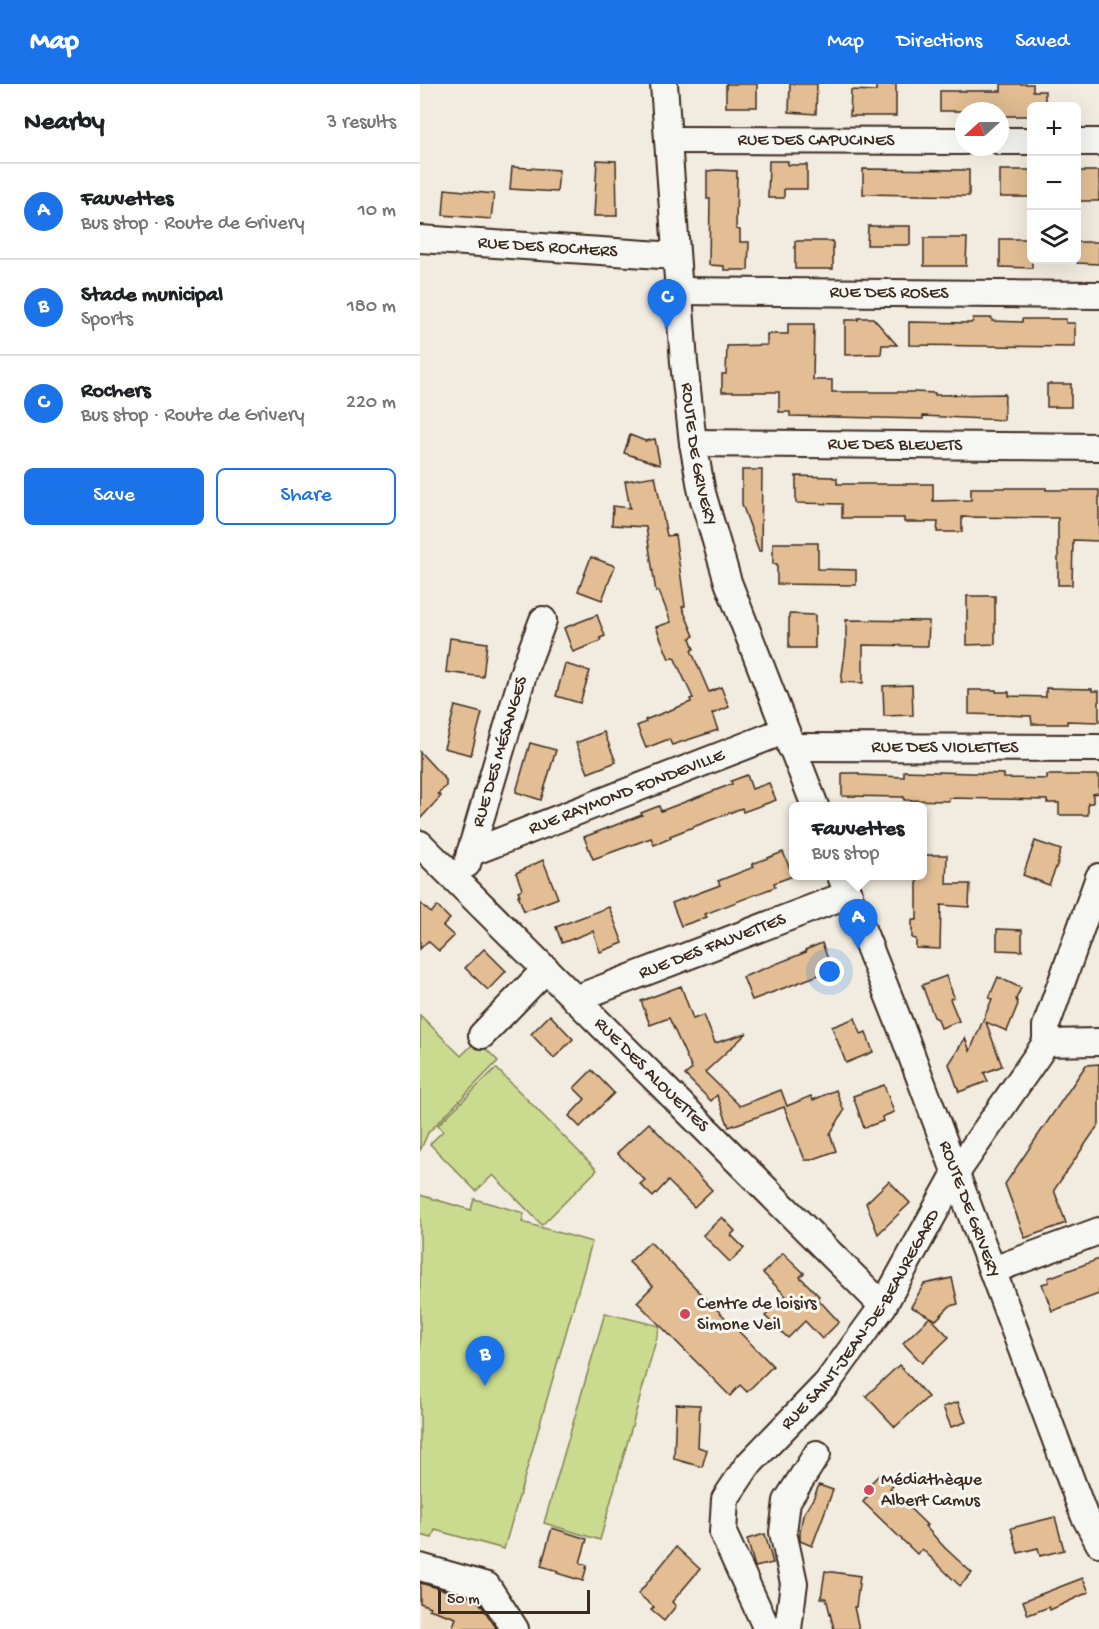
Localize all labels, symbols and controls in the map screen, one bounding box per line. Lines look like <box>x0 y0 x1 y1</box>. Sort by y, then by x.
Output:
text: Map <box>30 26 79 59</box>
text: Map <box>827 30 864 55</box>
text: Directions <box>897 30 982 55</box>
text: Saved <box>1015 30 1069 55</box>
north arrow <box>955 102 1009 156</box>
map controls <box>1027 102 1081 264</box>
button: + <box>1027 102 1081 156</box>
text: Nearby <box>24 108 105 139</box>
text: 3 results <box>327 112 396 135</box>
street label: RUE DES CAPUCINES <box>737 130 895 151</box>
button: − <box>1027 156 1081 210</box>
text: Fauvettes <box>81 187 173 213</box>
text: A <box>38 200 49 223</box>
text: 10 m <box>358 200 396 223</box>
button: layers <box>1027 210 1081 264</box>
text: Bus stop · Route de Grivery <box>81 213 305 236</box>
street label: RUE DES ROCHERS <box>477 232 619 263</box>
pin: C <box>648 280 686 329</box>
street label: RUE DES ROSES <box>829 282 949 304</box>
text: Stade municipal <box>81 283 223 309</box>
text: B <box>38 296 49 319</box>
text: 180 m <box>347 296 396 319</box>
text: Sports <box>81 309 133 332</box>
text: Rochers <box>81 379 150 405</box>
street label: ROUTE DE GRIVERY <box>676 382 721 528</box>
text: C <box>38 392 49 415</box>
text: 220 m <box>346 392 396 415</box>
text: Bus stop · Route de Grivery <box>81 405 305 428</box>
street label: RUE DES BLEUETS <box>827 434 963 456</box>
button: Save <box>24 468 204 525</box>
button: Share <box>216 468 396 525</box>
street label: RUE DES MÉSANGES <box>468 673 533 830</box>
street label: RUE DES VIOLETTES <box>871 737 1019 758</box>
street label: RUE RAYMOND FONDEVILLE <box>526 744 728 840</box>
popup <box>789 802 927 880</box>
text: Fauvettes <box>812 817 904 843</box>
text: Bus stop <box>812 843 879 866</box>
pin: A <box>838 900 878 949</box>
street label: RUE DES FAUVETTES <box>636 908 789 984</box>
your location <box>815 957 844 986</box>
street label: RUE DES ALOUETTES <box>590 1013 714 1137</box>
street label: ROUTE DE GRIVERY <box>934 1138 1004 1280</box>
street label: RUE SAINT-JEAN-DE-BEAUREGARD <box>777 1205 945 1435</box>
place label: Centre de loisirs Simone Veil <box>697 1294 818 1336</box>
marker: Centre de loisirs Simone Veil <box>678 1307 692 1321</box>
pin: B <box>466 1336 504 1386</box>
place label: Médiathèque Albert Camus <box>881 1470 983 1512</box>
marker: Médiathèque Albert Camus <box>862 1483 876 1497</box>
scale bar <box>438 1587 590 1614</box>
text: 50 m <box>447 1591 480 1610</box>

